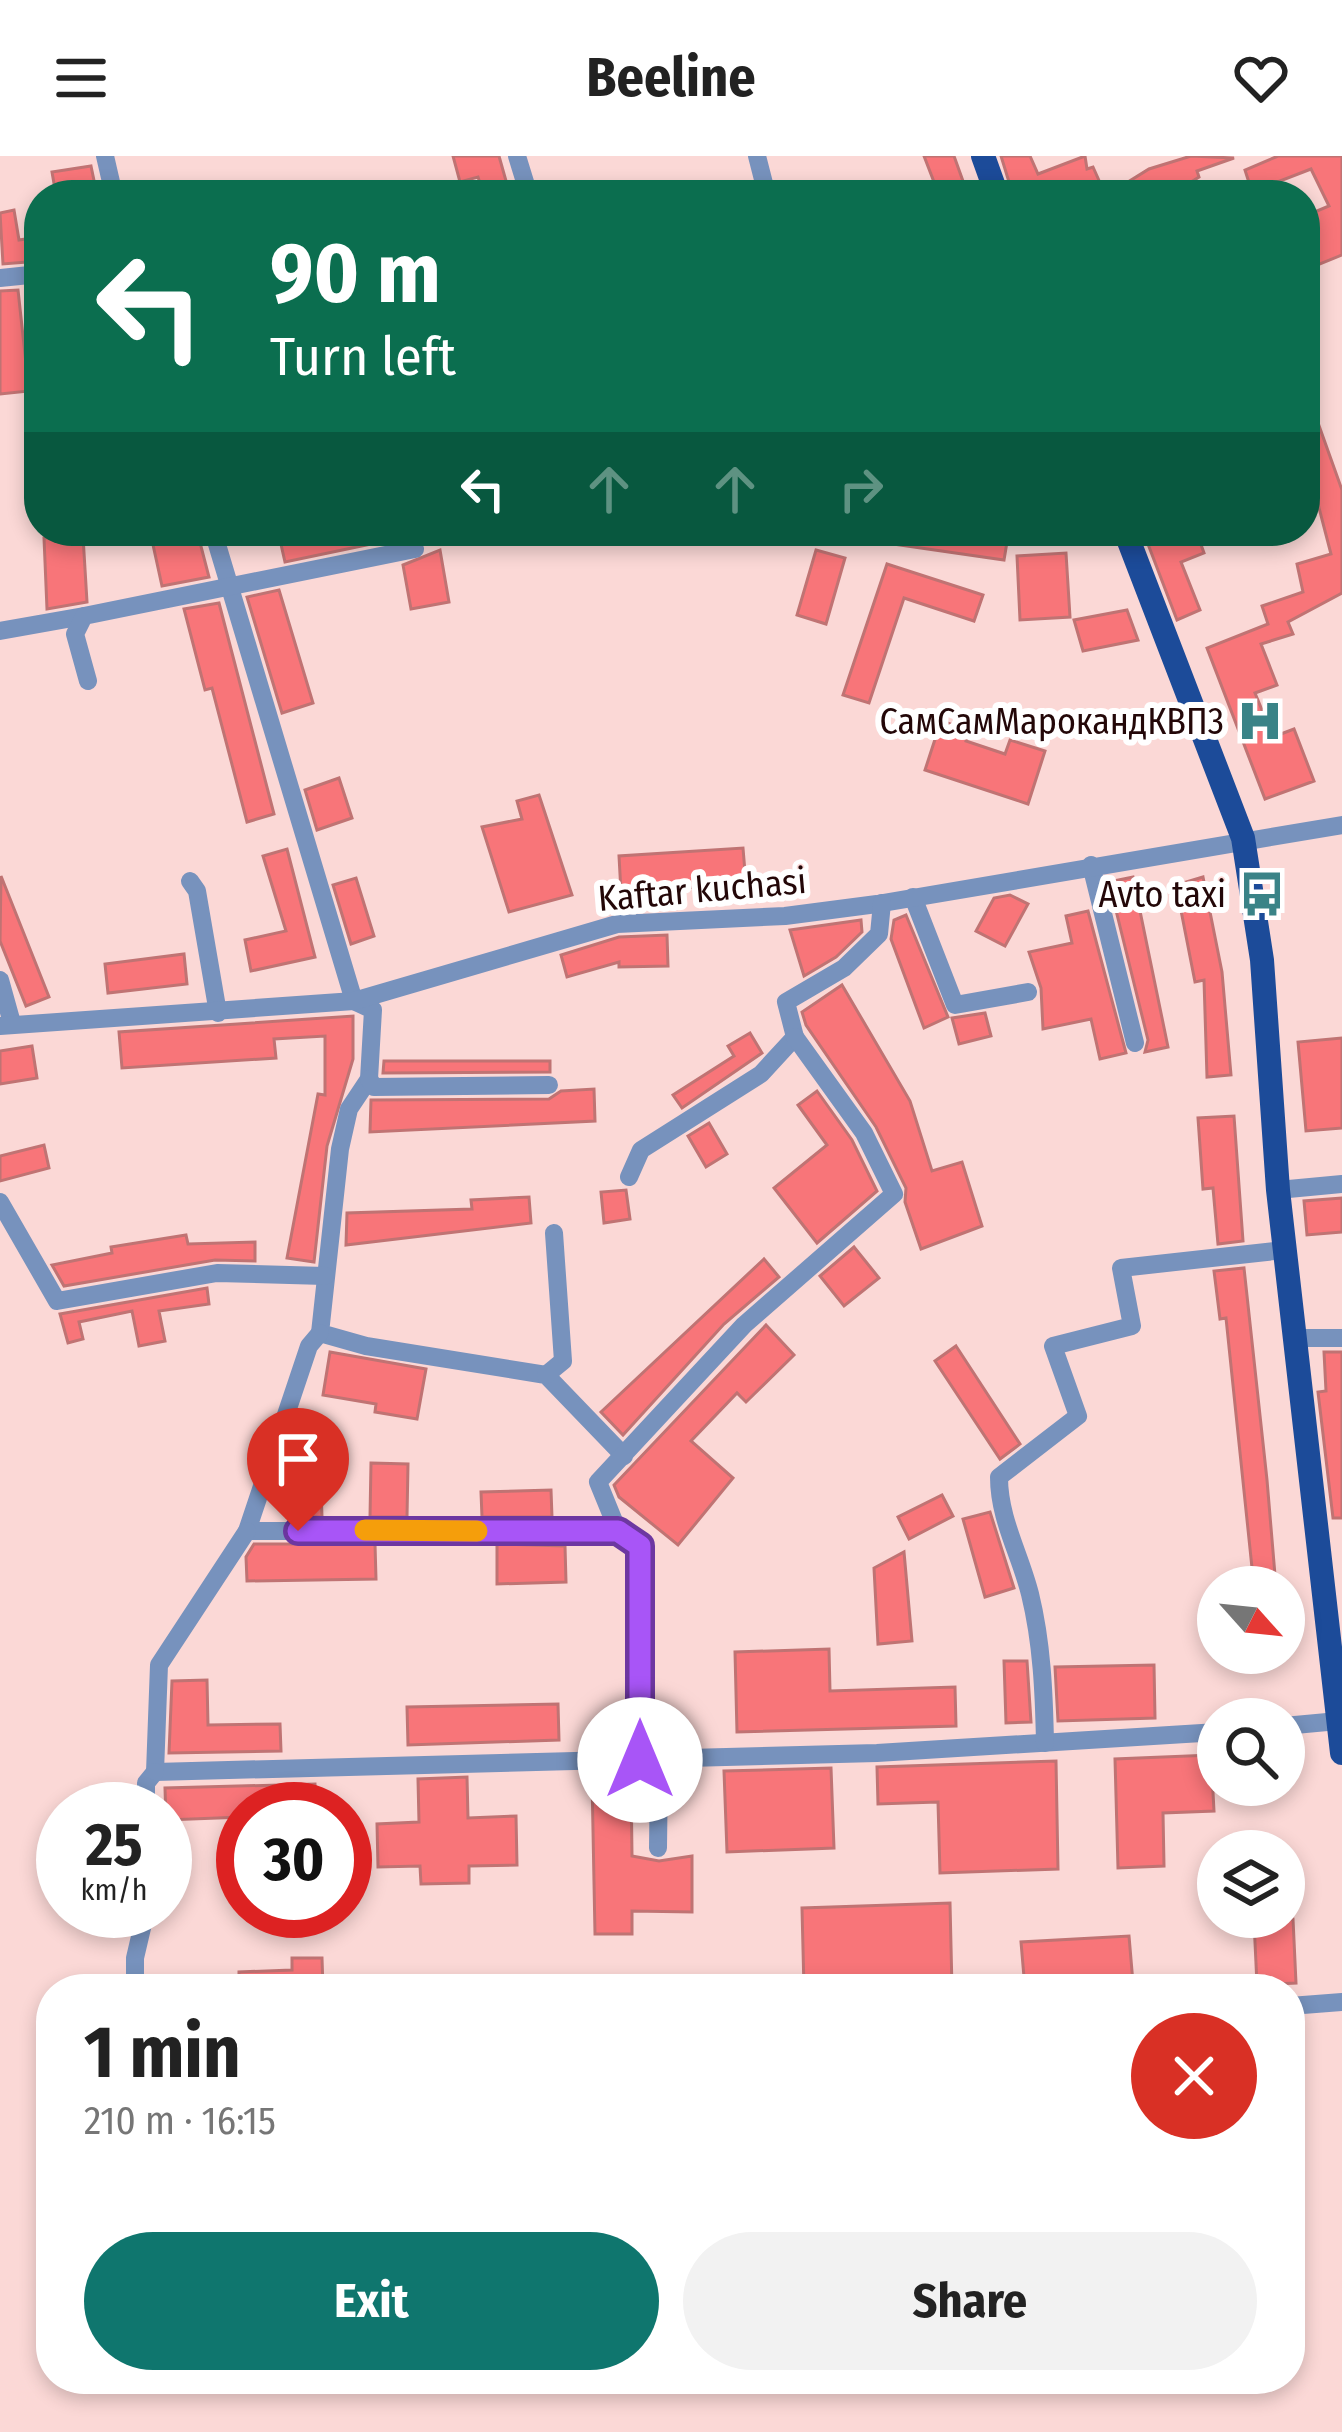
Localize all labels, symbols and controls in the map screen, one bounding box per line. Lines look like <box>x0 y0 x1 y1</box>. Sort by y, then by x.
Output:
icon: menu <box>48 45 114 111</box>
icon: heart <box>1228 45 1294 111</box>
text: Beeline <box>586 46 756 110</box>
text: 90 m <box>270 223 441 324</box>
icon: left <box>72 228 228 384</box>
text: Turn left <box>270 325 456 389</box>
icon: left <box>450 456 516 522</box>
icon: ahead <box>576 456 642 522</box>
icon: ahead <box>702 456 768 522</box>
icon: right <box>828 456 894 522</box>
hospital icon: СамСамМарокандКВП3 <box>1235 696 1285 746</box>
place label: СамСамМарокандКВП3 <box>880 700 1224 744</box>
street label: Kaftar kuchasi <box>596 859 808 921</box>
bus stop icon: Avto taxi <box>1237 869 1287 919</box>
place label: Avto taxi <box>1098 873 1226 917</box>
pin <box>247 1408 349 1531</box>
icon: arrive <box>265 1426 331 1492</box>
north arrow <box>1197 1566 1305 1674</box>
map controls <box>1197 1566 1305 1938</box>
position arrow <box>577 1697 703 1823</box>
button: search <box>1197 1698 1305 1806</box>
speed limit sign: 30 <box>216 1782 372 1938</box>
text: 25 <box>85 1809 143 1881</box>
button: layers <box>1197 1830 1305 1938</box>
text: km/h <box>81 1872 147 1908</box>
text: 1 min <box>84 2010 241 2096</box>
button: close <box>1131 2013 1257 2139</box>
text: 210 m · 16:15 <box>84 2098 276 2144</box>
button: Exit <box>84 2232 659 2370</box>
button: Share <box>683 2232 1257 2370</box>

